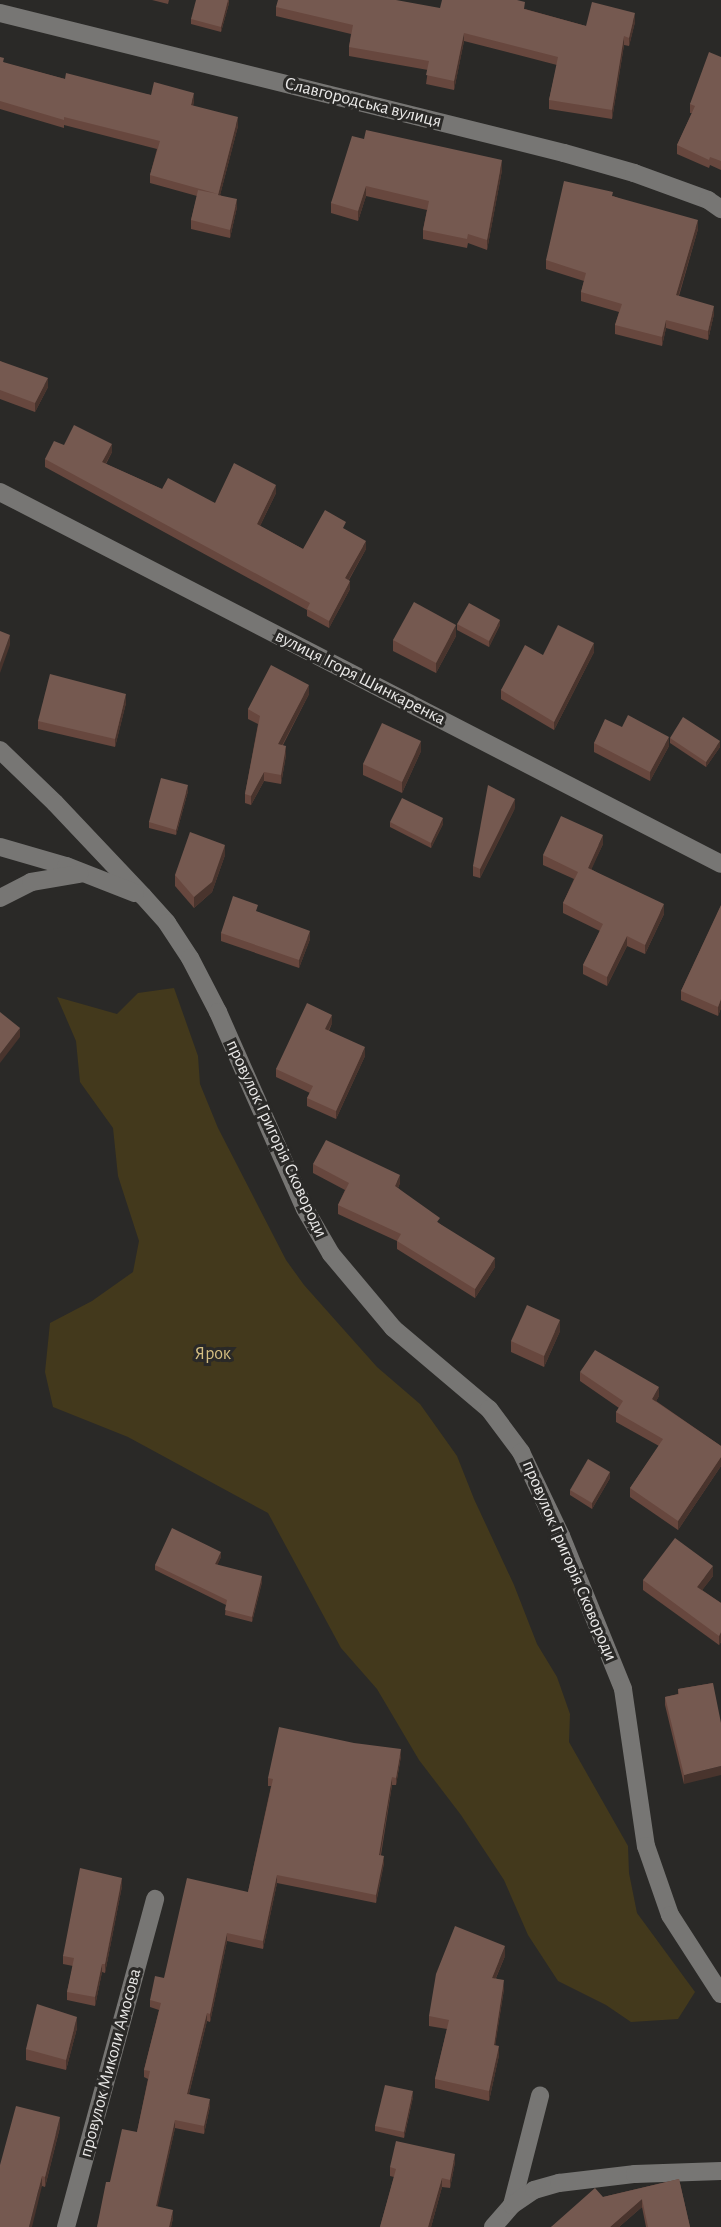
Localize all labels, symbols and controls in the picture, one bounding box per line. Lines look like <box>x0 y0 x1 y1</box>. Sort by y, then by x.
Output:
street label: Славгородська вулиця <box>282 73 444 133</box>
street label: вулиця Ігоря Шинкаренка <box>271 626 449 730</box>
street label: провулок Григорія Сковороди <box>221 1037 331 1241</box>
park label: Ярок <box>195 1343 231 1365</box>
street label: провулок Григорія Сковороди <box>517 1457 621 1665</box>
street label: провулок Миколи Амосова <box>75 1966 147 2160</box>

